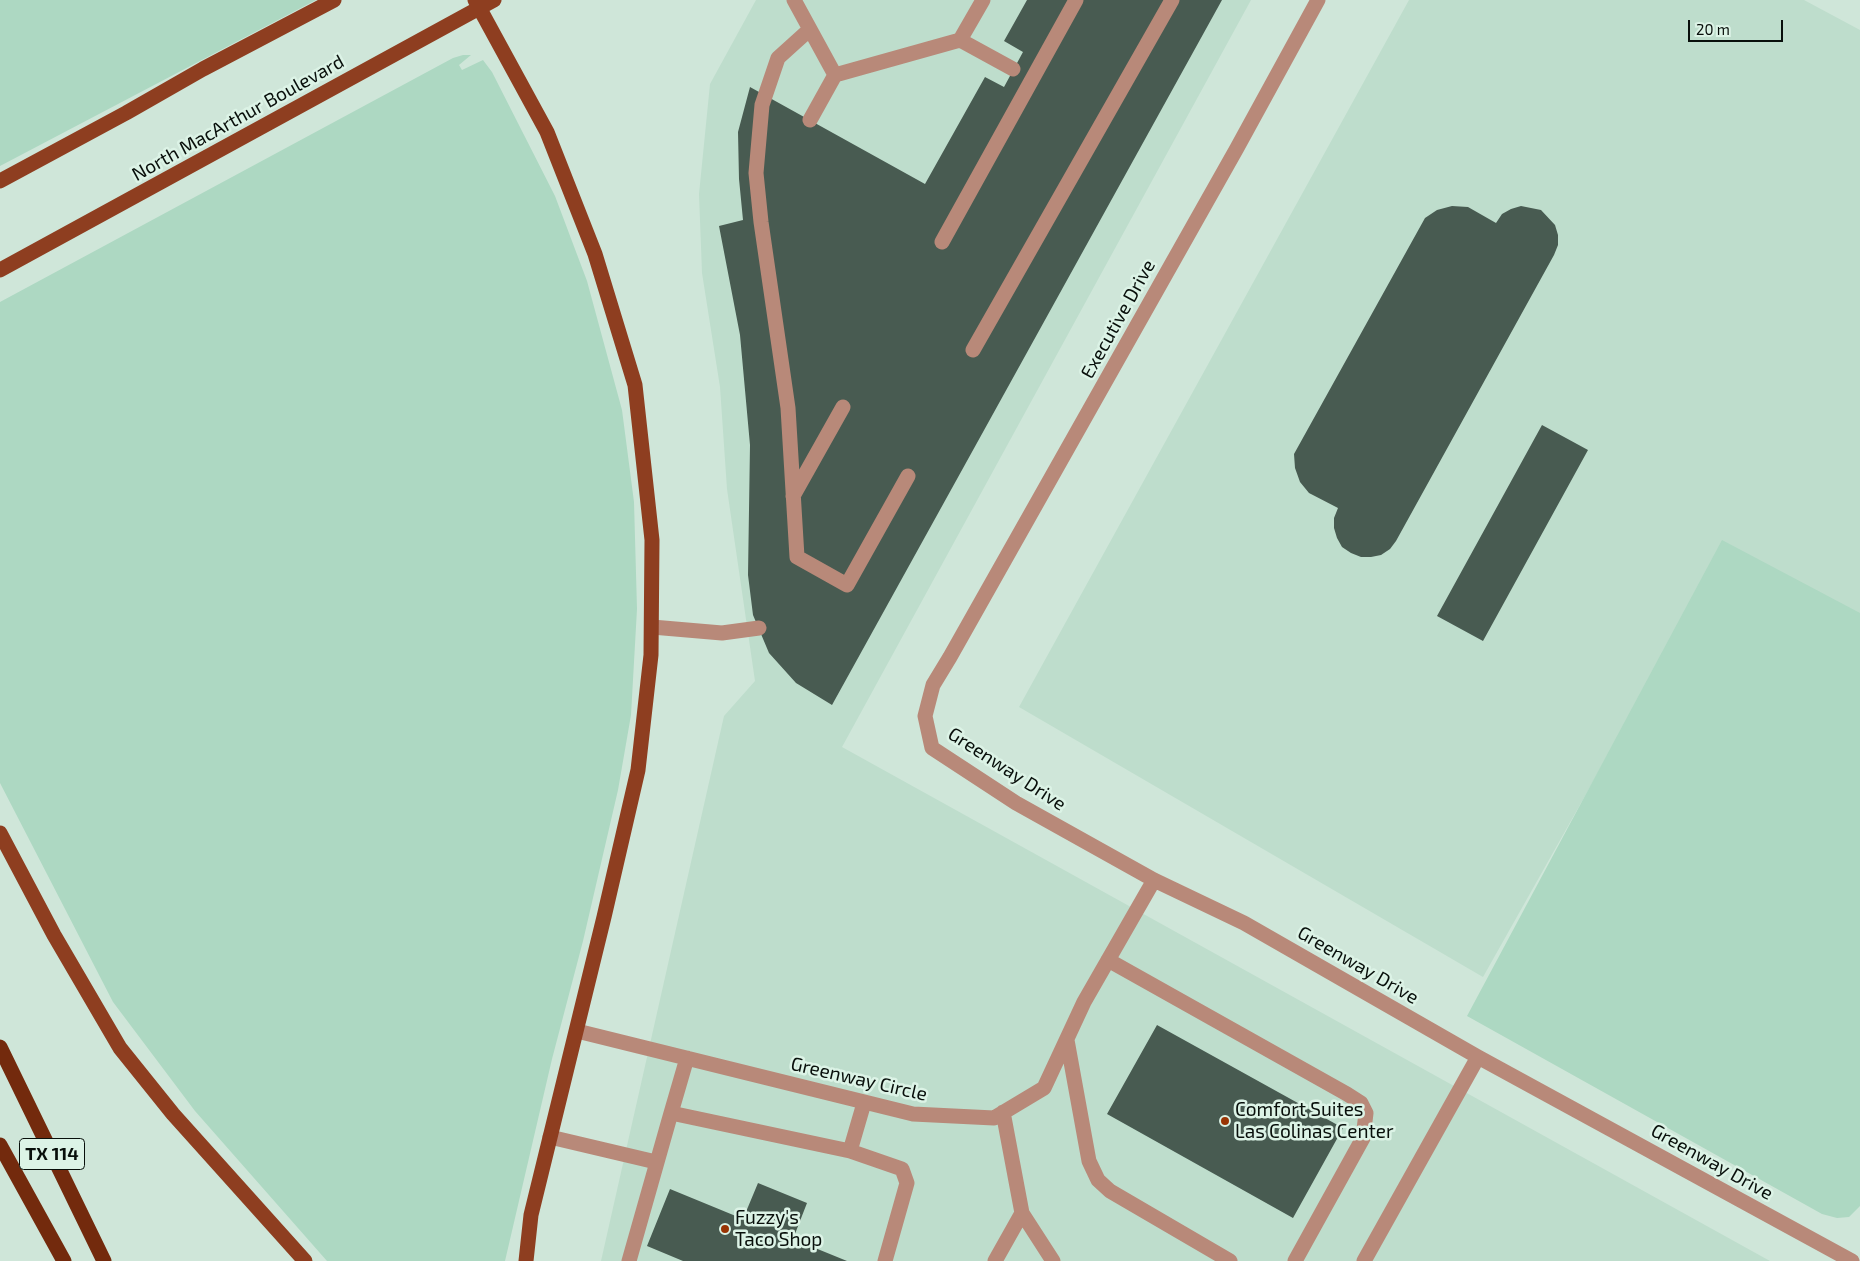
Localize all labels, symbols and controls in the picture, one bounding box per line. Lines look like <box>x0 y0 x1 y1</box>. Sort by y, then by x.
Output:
scale bar <box>1690 10 1785 42</box>
text: 20 m <box>1696 20 1730 38</box>
street label: North MacArthur Boulevard <box>128 50 348 186</box>
street label: Executive Drive <box>1076 256 1160 382</box>
street label: Greenway Drive <box>944 722 1070 816</box>
street label: Greenway Drive <box>1293 921 1423 1009</box>
street label: Greenway Circle <box>789 1052 929 1106</box>
place label: Comfort Suites Las Colinas Center <box>1235 1099 1394 1143</box>
marker: Comfort Suites Las Colinas Center <box>1219 1115 1231 1127</box>
street label: Greenway Drive <box>1647 1119 1777 1205</box>
road number: TX 114 <box>20 1138 84 1170</box>
place label: Fuzzy's Taco Shop <box>735 1207 822 1251</box>
marker: Fuzzy's Taco Shop <box>719 1223 731 1235</box>

